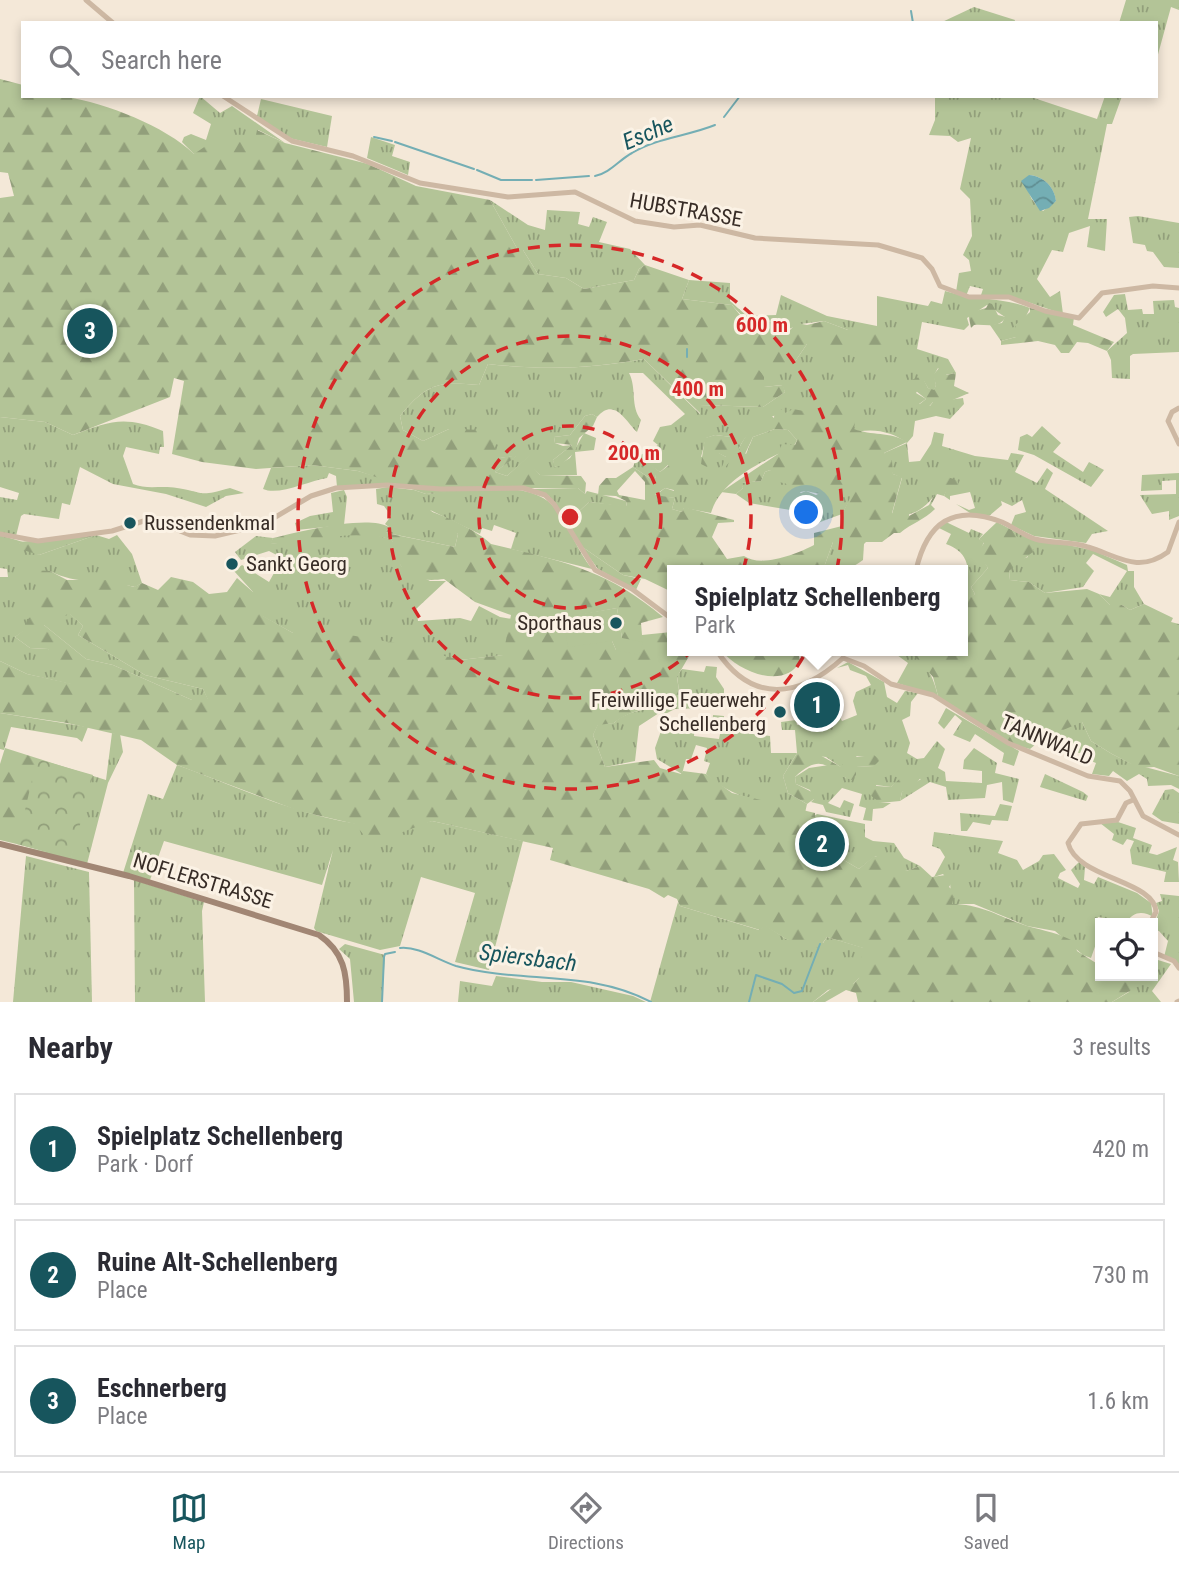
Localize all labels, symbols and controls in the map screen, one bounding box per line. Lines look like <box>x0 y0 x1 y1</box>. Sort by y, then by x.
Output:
search box <box>21 21 1158 98</box>
icon: search <box>45 41 83 79</box>
text: Search here <box>101 45 222 75</box>
water label: Esche <box>618 110 678 156</box>
street label: HUBSTRASSE <box>628 188 744 232</box>
pin: 3 <box>67 305 113 357</box>
text: 600 m <box>736 313 788 337</box>
text: 400 m <box>672 377 724 401</box>
text: 200 m <box>608 441 660 465</box>
your location <box>789 495 823 529</box>
centre of rings <box>558 505 582 529</box>
place label: Russendenkmal <box>144 511 275 535</box>
marker: Russendenkmal <box>122 515 138 531</box>
place label: Sankt Georg <box>246 552 347 576</box>
marker: Sankt Georg <box>224 556 240 572</box>
popup <box>667 565 968 656</box>
text: Spielplatz Schellenberg <box>694 582 941 612</box>
place label: Sporthaus <box>517 611 602 635</box>
text: Park <box>694 612 735 639</box>
marker: Sporthaus <box>608 615 624 631</box>
pin: 1 <box>794 679 840 731</box>
place label: Freiwillige Feuerwehr Schellenberg <box>591 688 766 736</box>
marker: Freiwillige Feuerwehr Schellenberg <box>772 704 788 720</box>
street label: TANNWALD <box>997 710 1097 770</box>
pin: 2 <box>799 818 845 870</box>
street label: NOFLERSTRASSE <box>130 848 276 914</box>
map controls <box>1095 918 1158 981</box>
button: locate <box>1095 918 1158 981</box>
water label: Spiersbach <box>478 939 578 977</box>
text: Nearby <box>28 1030 113 1065</box>
text: 3 results <box>1073 1034 1151 1061</box>
text: Spielplatz Schellenberg <box>97 1121 343 1151</box>
text: 1 <box>47 1136 59 1163</box>
text: 420 m <box>1092 1136 1149 1163</box>
text: Park · Dorf <box>97 1151 193 1178</box>
text: Ruine Alt-Schellenberg <box>97 1247 338 1277</box>
text: 2 <box>47 1262 59 1289</box>
text: 730 m <box>1092 1262 1149 1289</box>
text: Place <box>97 1277 147 1304</box>
text: Eschnerberg <box>97 1373 227 1403</box>
text: 3 <box>47 1388 59 1415</box>
text: 1.6 km <box>1087 1388 1149 1415</box>
text: Place <box>97 1403 147 1430</box>
tab: Map <box>170 1489 208 1554</box>
tab: Directions <box>548 1489 624 1554</box>
tab: Saved <box>964 1489 1009 1554</box>

